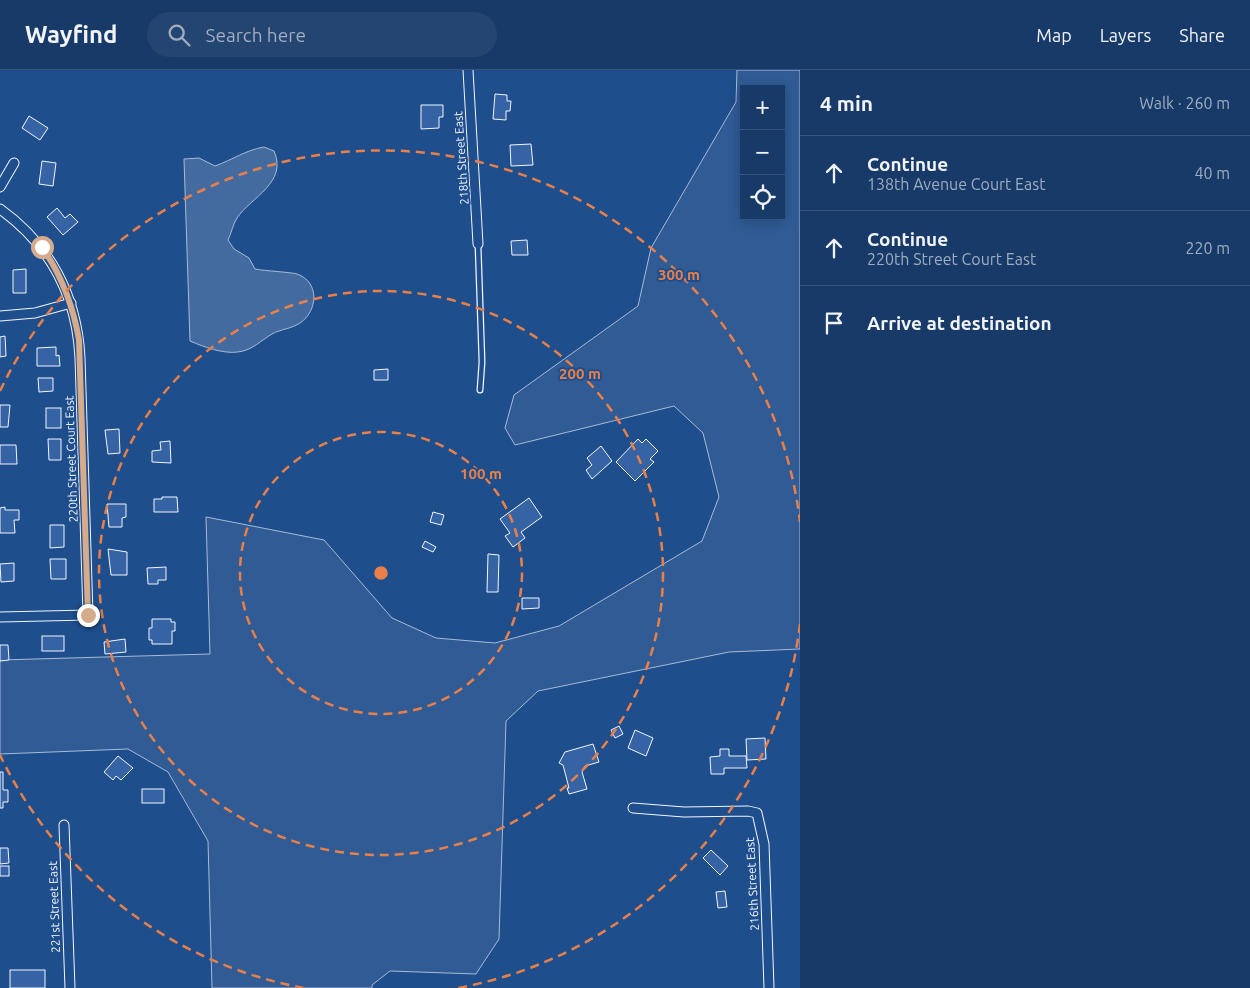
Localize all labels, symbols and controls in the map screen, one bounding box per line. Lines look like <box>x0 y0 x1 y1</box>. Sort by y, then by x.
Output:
search box <box>147 12 497 57</box>
text: Wayfind <box>25 21 117 48</box>
icon: search <box>165 21 193 49</box>
text: Search here <box>205 24 306 46</box>
text: Map <box>1036 25 1072 45</box>
text: Layers <box>1100 25 1151 45</box>
text: Share <box>1179 25 1225 45</box>
map controls <box>740 85 785 220</box>
button: + <box>740 85 785 130</box>
text: 4 min <box>820 91 873 115</box>
text: Walk · 260 m <box>1139 94 1230 112</box>
street label: 218th Street East <box>451 111 471 205</box>
button: − <box>740 130 785 175</box>
text: Continue <box>867 153 948 175</box>
icon: ahead <box>820 159 848 187</box>
text: 40 m <box>1194 164 1230 182</box>
button: locate <box>740 175 785 220</box>
text: 138th Avenue Court East <box>867 175 1045 193</box>
text: Continue <box>867 228 948 250</box>
icon: ahead <box>820 234 848 262</box>
route start <box>31 236 54 259</box>
text: 220 m <box>1185 239 1230 257</box>
text: 220th Street Court East <box>867 250 1036 268</box>
text: 300 m <box>658 266 700 283</box>
icon: arrive <box>820 309 848 337</box>
text: Arrive at destination <box>867 312 1052 334</box>
text: 200 m <box>559 365 601 382</box>
street label: 220th Street Court East <box>62 395 80 523</box>
text: 100 m <box>460 465 502 482</box>
centre of rings <box>372 564 390 582</box>
route end <box>77 604 100 627</box>
street label: 216th Street East <box>743 837 761 931</box>
street label: 221st Street East <box>46 861 62 953</box>

